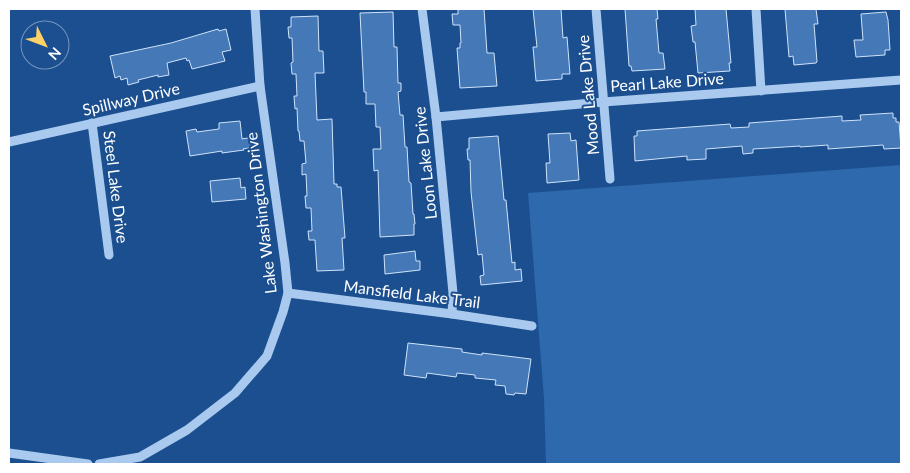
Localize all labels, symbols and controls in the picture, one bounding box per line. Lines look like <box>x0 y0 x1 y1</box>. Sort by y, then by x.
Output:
north arrow <box>20 20 70 70</box>
street label: Mood Lake Drive <box>573 34 602 156</box>
text: N <box>45 44 65 64</box>
street label: Pearl Lake Drive <box>610 68 724 95</box>
street label: Spillway Drive <box>80 78 181 119</box>
street label: Loon Lake Drive <box>409 106 440 220</box>
street label: Steel Lake Drive <box>100 130 133 244</box>
street label: Lake Washington Drive <box>241 131 280 295</box>
street label: Mansfield Lake Trail <box>343 276 482 311</box>

